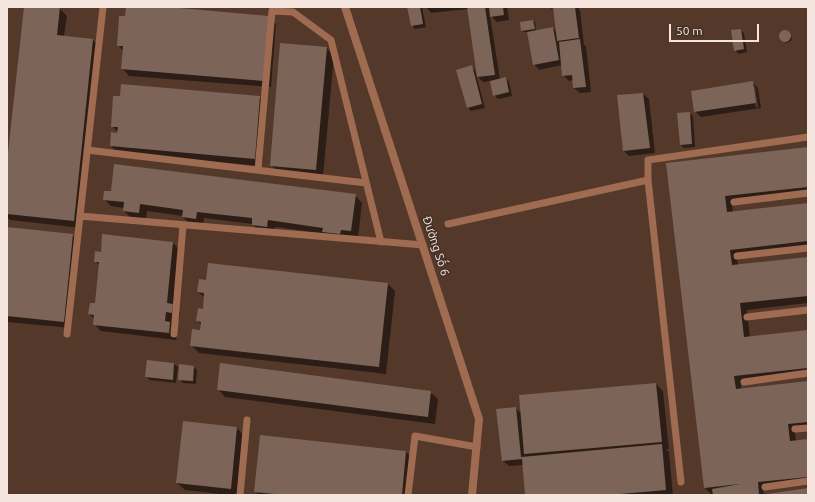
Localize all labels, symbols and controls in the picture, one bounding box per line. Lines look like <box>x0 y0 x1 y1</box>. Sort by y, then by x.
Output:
scale bar <box>671 16 761 42</box>
text: 50 m <box>676 24 703 37</box>
street label: Đường Số 6 <box>420 214 452 278</box>

